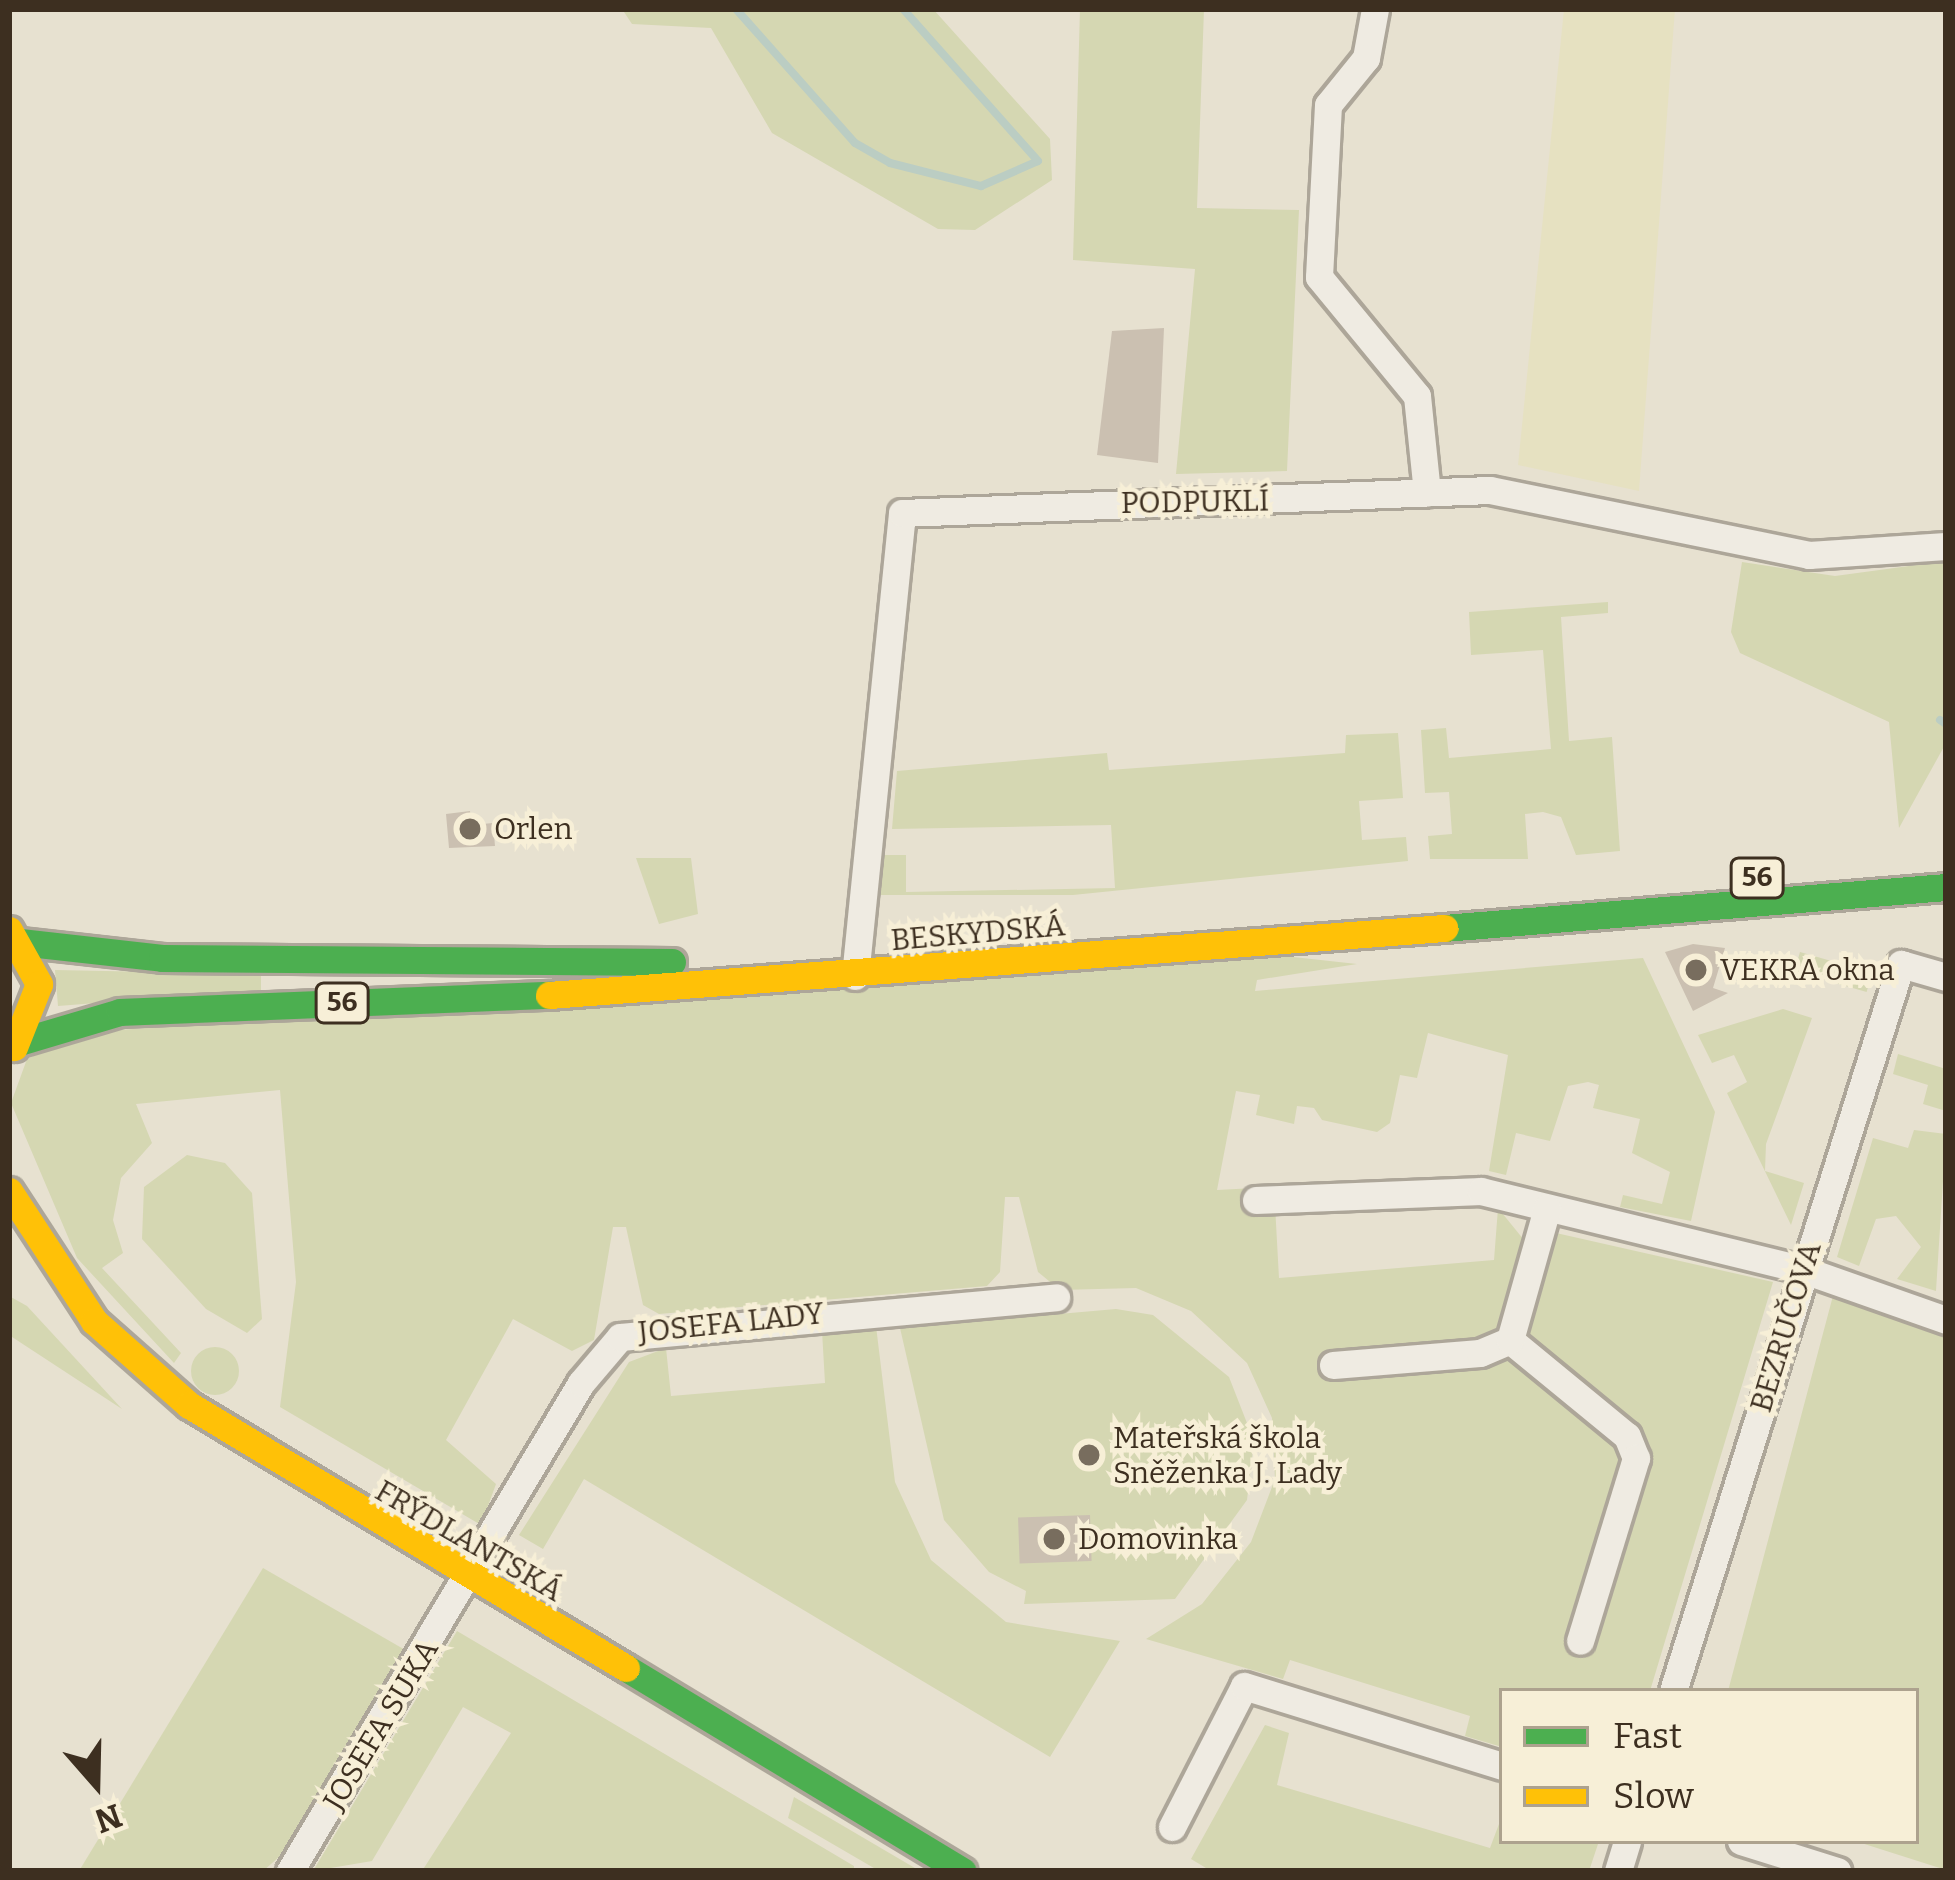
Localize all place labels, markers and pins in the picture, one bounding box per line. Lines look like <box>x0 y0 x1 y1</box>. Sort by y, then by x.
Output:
place label: Orlen <box>494 811 573 847</box>
marker: Orlen <box>457 816 483 842</box>
place label: VEKRA okna <box>1720 952 1895 988</box>
marker: VEKRA okna <box>1683 957 1709 983</box>
place label: Mateřská škola Sněženka J. Lady <box>1113 1420 1342 1490</box>
marker: Mateřská škola Sněženka J. Lady <box>1076 1442 1102 1468</box>
place label: Domovinka <box>1078 1521 1238 1557</box>
marker: Domovinka <box>1041 1526 1067 1552</box>

